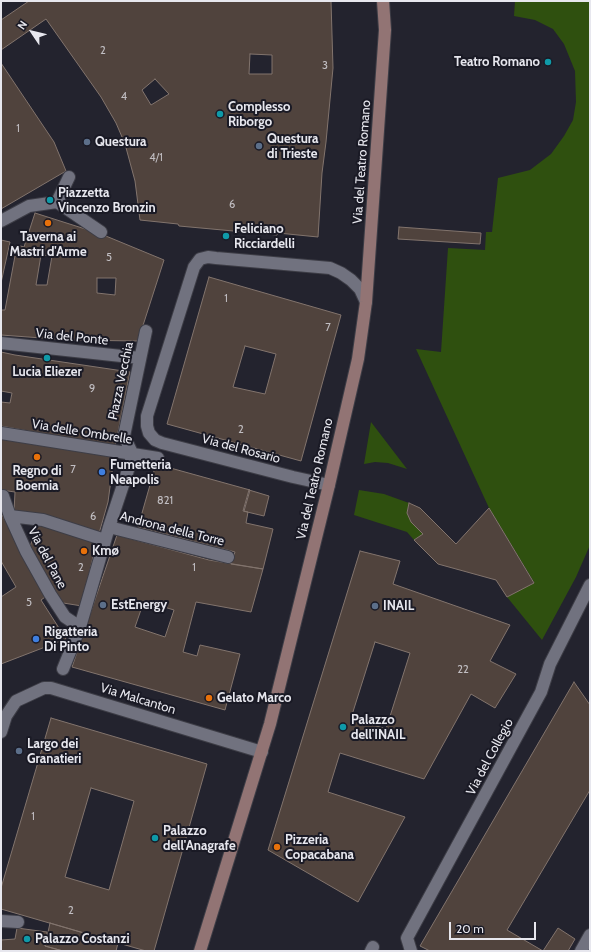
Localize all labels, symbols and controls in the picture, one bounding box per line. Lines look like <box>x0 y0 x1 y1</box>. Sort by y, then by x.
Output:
north arrow <box>12 12 52 52</box>
text: N <box>14 18 30 32</box>
house number: 2 <box>100 44 106 58</box>
place label: Teatro Romano <box>454 54 540 70</box>
marker: Teatro Romano <box>543 57 553 67</box>
house number: 3 <box>322 59 328 73</box>
house number: 4 <box>121 90 127 104</box>
place label: Complesso Riborgo <box>228 99 290 130</box>
street label: Via del Teatro Romano <box>350 100 374 224</box>
marker: Complesso Riborgo <box>215 109 225 119</box>
house number: 1 <box>16 122 20 136</box>
place label: Questura di Trieste <box>267 131 319 162</box>
place label: Questura <box>95 134 147 150</box>
marker: Questura <box>82 137 92 147</box>
marker: Questura di Trieste <box>254 141 264 151</box>
house number: 4/1 <box>149 151 163 165</box>
place label: Piazzetta Vincenzo Bronzin <box>58 185 156 216</box>
marker: Piazzetta Vincenzo Bronzin <box>45 195 55 205</box>
house number: 6 <box>229 198 235 212</box>
marker: Taverna ai Mastri d'Arme <box>43 218 53 228</box>
place label: Feliciano Ricciardelli <box>234 221 295 252</box>
place label: Taverna ai Mastri d'Arme <box>9 229 87 260</box>
marker: Feliciano Ricciardelli <box>221 231 231 241</box>
house number: 5 <box>106 251 112 265</box>
house number: 1 <box>224 292 228 306</box>
house number: 7 <box>325 321 331 335</box>
street label: Via del Ponte <box>35 325 109 349</box>
street label: Piazza Vecchia <box>105 341 137 421</box>
marker: Lucia Eliezer <box>42 353 52 363</box>
place label: Lucia Eliezer <box>12 364 82 380</box>
house number: 9 <box>89 382 95 396</box>
street label: Via delle Ombrelle <box>31 416 133 448</box>
street label: Via del Teatro Romano <box>293 417 337 541</box>
house number: 2 <box>238 423 244 437</box>
street label: Via del Rosario <box>200 431 282 467</box>
marker: Regno di Boemia <box>32 452 42 462</box>
place label: Fumetteria Neapolis <box>110 457 171 488</box>
place label: Regno di Boemia <box>12 463 62 494</box>
house number: 7 <box>70 463 76 477</box>
marker: Fumetteria Neapolis <box>97 467 107 477</box>
house number: 821 <box>157 494 173 508</box>
street label: Androna della Torre <box>118 508 226 550</box>
house number: 6 <box>90 510 96 524</box>
street label: Via del Pane <box>24 524 70 592</box>
place label: Kmø <box>92 543 119 559</box>
marker: Kmø <box>79 546 89 556</box>
house number: 2 <box>78 561 84 575</box>
house number: 1 <box>192 561 196 575</box>
house number: 5 <box>26 596 32 610</box>
place label: EstEnergy <box>111 597 167 613</box>
place label: INAIL <box>383 598 414 614</box>
marker: EstEnergy <box>98 600 108 610</box>
marker: INAIL <box>370 601 380 611</box>
place label: Rigatteria Di Pinto <box>44 624 98 655</box>
marker: Rigatteria Di Pinto <box>31 634 41 644</box>
house number: 22 <box>457 663 469 677</box>
street label: Via Malcanton <box>98 680 178 718</box>
place label: Gelato Marco <box>217 690 292 706</box>
marker: Gelato Marco <box>204 693 214 703</box>
place label: Palazzo dell'INAIL <box>351 712 405 743</box>
street label: Via del Collegio <box>463 716 517 798</box>
marker: Palazzo dell'INAIL <box>338 722 348 732</box>
place label: Largo dei Granatieri <box>27 736 81 767</box>
marker: Largo dei Granatieri <box>14 746 24 756</box>
house number: 1 <box>31 810 35 824</box>
place label: Palazzo dell'Anagrafe <box>163 823 236 854</box>
place label: Pizzeria Copacabana <box>285 832 354 863</box>
marker: Palazzo dell'Anagrafe <box>150 833 160 843</box>
marker: Pizzeria Copacabana <box>272 842 282 852</box>
house number: 2 <box>68 904 74 918</box>
scale bar <box>451 914 538 940</box>
text: 20 m <box>456 921 484 936</box>
place label: Palazzo Costanzi <box>35 931 130 947</box>
marker: Palazzo Costanzi <box>22 934 32 944</box>

